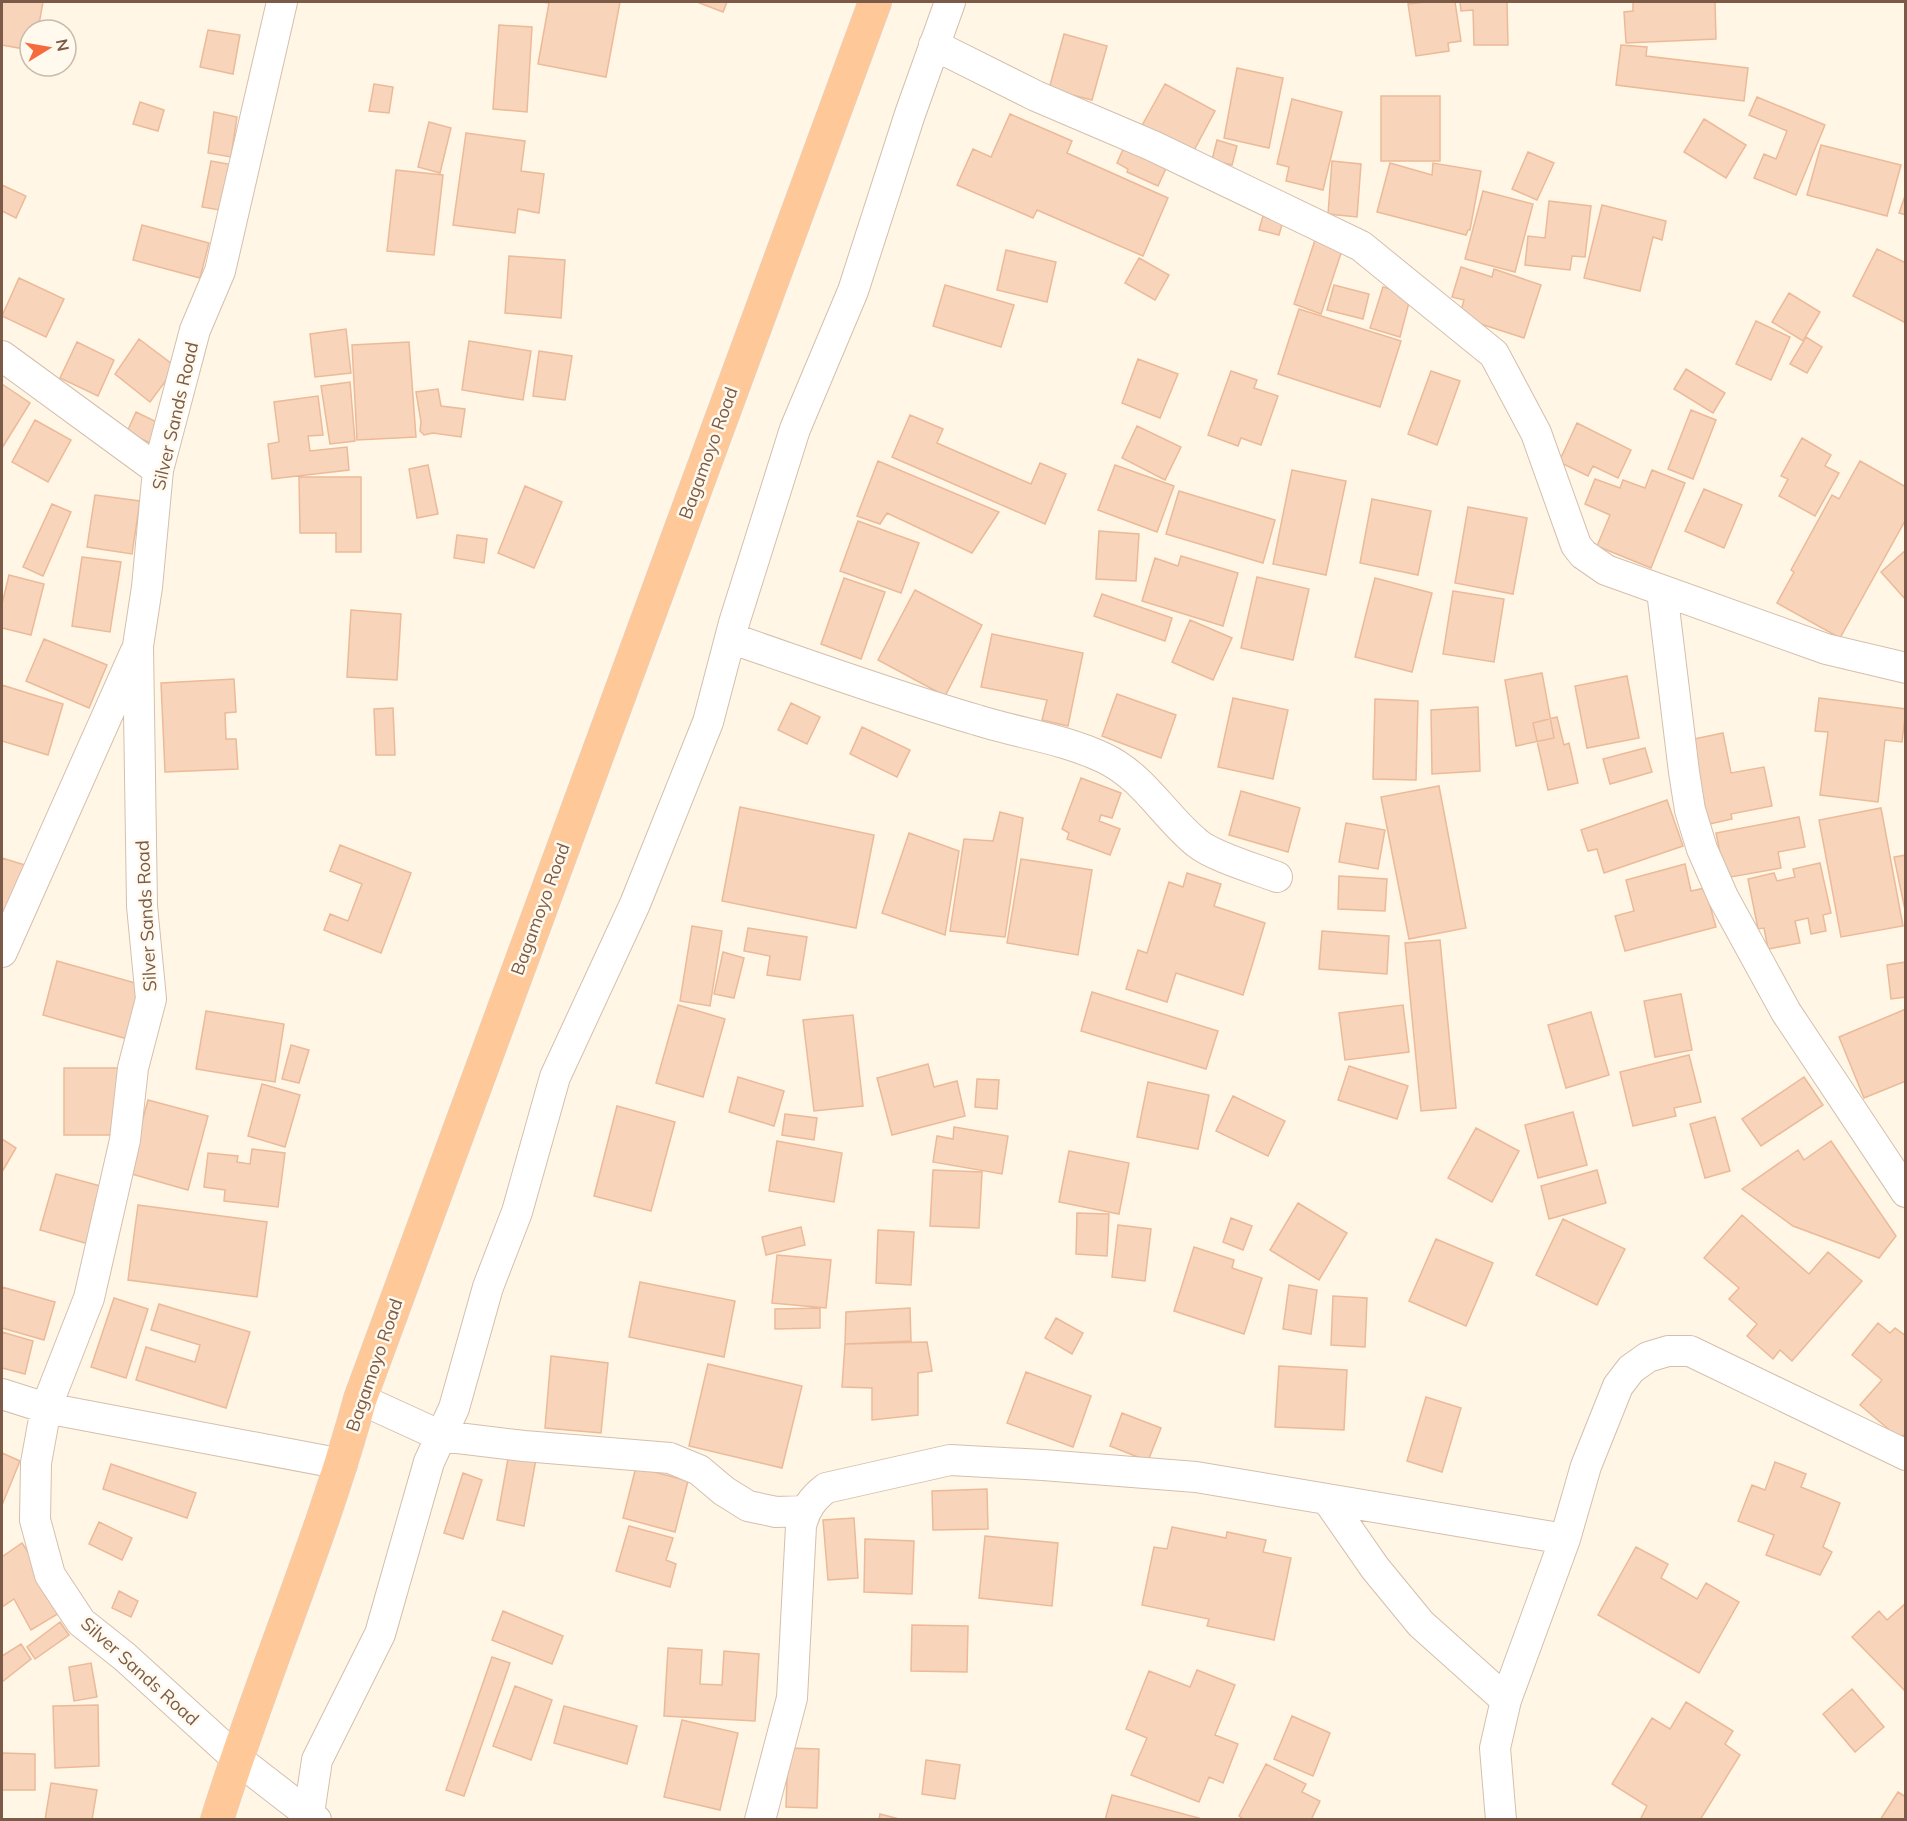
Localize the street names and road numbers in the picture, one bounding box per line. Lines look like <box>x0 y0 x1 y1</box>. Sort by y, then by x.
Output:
street label: Silver Sands Road <box>147 340 203 492</box>
street label: Bagamoyo Road <box>673 384 743 522</box>
street label: Silver Sands Road <box>131 840 161 992</box>
street label: Bagamoyo Road <box>505 840 575 978</box>
street label: Bagamoyo Road <box>340 1295 408 1435</box>
street label: Silver Sands Road <box>76 1612 204 1730</box>

